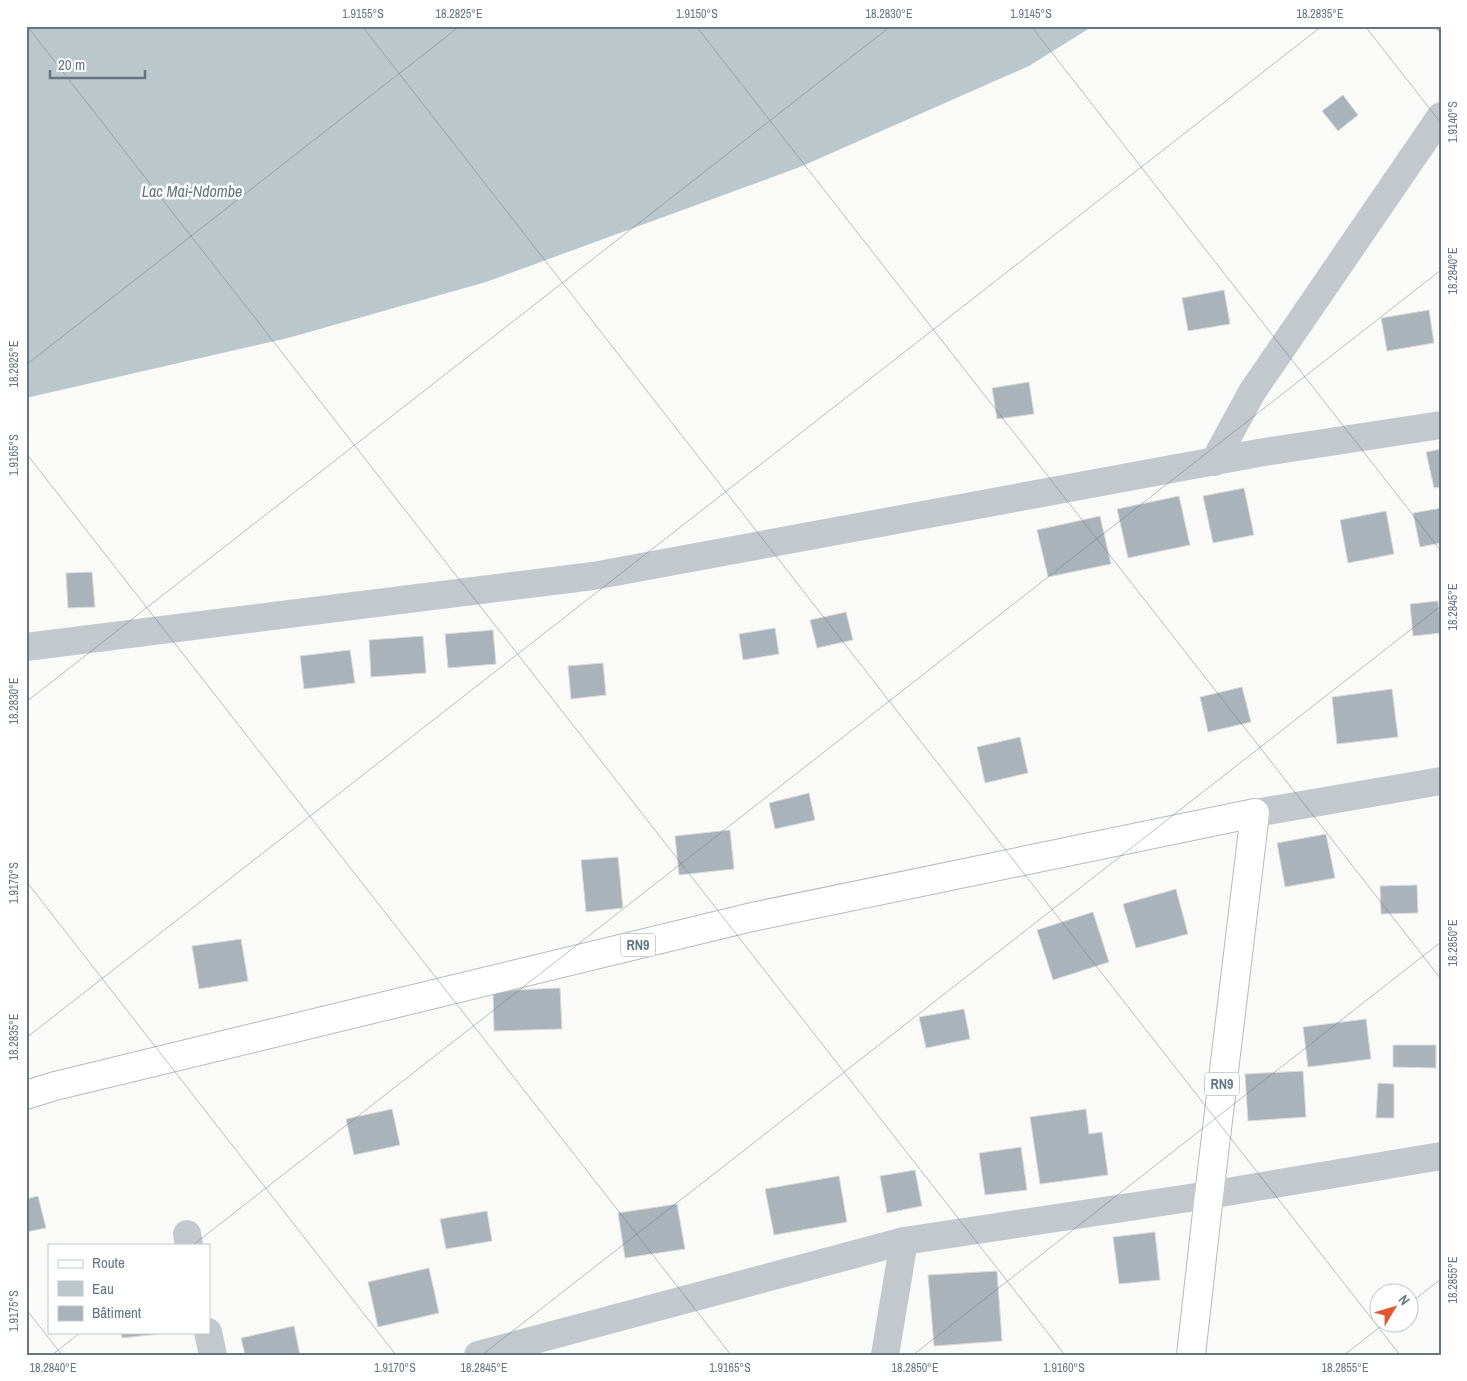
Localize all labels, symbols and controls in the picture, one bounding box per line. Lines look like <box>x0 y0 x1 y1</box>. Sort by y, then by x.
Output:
text: 1.9155°S <box>342 6 384 22</box>
text: 18.2825°E <box>436 6 482 22</box>
text: 1.9150°S <box>676 6 718 22</box>
text: 18.2830°E <box>866 6 912 22</box>
text: 1.9145°S <box>1010 6 1052 22</box>
text: 18.2835°E <box>1297 6 1343 22</box>
scale bar <box>50 48 145 80</box>
text: 20 m <box>58 54 85 75</box>
text: 1.9140°S <box>1445 101 1461 143</box>
water label: Lac Mai-Ndombe <box>142 180 242 202</box>
text: 18.2840°E <box>1445 248 1461 294</box>
text: 18.2825°E <box>6 341 22 387</box>
text: 1.9165°S <box>6 434 22 476</box>
text: 18.2845°E <box>1445 584 1461 630</box>
text: 18.2830°E <box>6 678 22 724</box>
text: 1.9170°S <box>6 862 22 904</box>
text: 18.2850°E <box>1445 920 1461 966</box>
road number: RN9 <box>620 934 656 956</box>
text: 18.2835°E <box>6 1014 22 1060</box>
road number: RN9 <box>1204 1072 1240 1096</box>
legend <box>48 1244 210 1334</box>
text: Route <box>92 1252 125 1273</box>
text: 18.2855°E <box>1445 1257 1461 1303</box>
text: Eau <box>92 1278 114 1299</box>
north arrow <box>1370 1284 1420 1334</box>
text: 1.9175°S <box>6 1290 22 1332</box>
text: N <box>1395 1291 1414 1309</box>
text: Bâtiment <box>92 1302 142 1323</box>
text: 18.2840°E <box>30 1360 76 1376</box>
text: 1.9170°S <box>374 1360 416 1376</box>
text: 18.2845°E <box>461 1360 507 1376</box>
text: 1.9165°S <box>709 1360 751 1376</box>
text: 18.2850°E <box>892 1360 938 1376</box>
text: 1.9160°S <box>1043 1360 1085 1376</box>
text: 18.2855°E <box>1322 1360 1368 1376</box>

